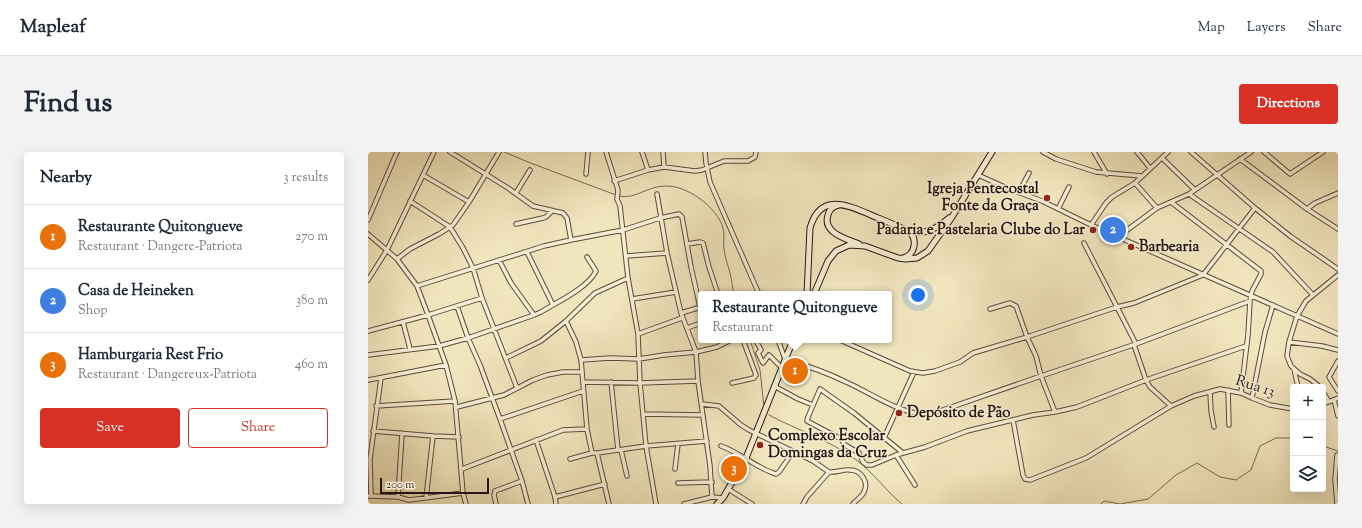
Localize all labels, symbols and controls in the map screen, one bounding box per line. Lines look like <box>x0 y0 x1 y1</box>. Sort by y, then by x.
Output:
text: Mapleaf <box>20 14 86 41</box>
text: Map <box>1198 18 1225 38</box>
text: Layers <box>1247 18 1285 38</box>
text: Share <box>1307 18 1342 38</box>
text: Find us <box>24 84 112 124</box>
button: Directions <box>1239 84 1338 124</box>
text: Nearby <box>40 166 92 190</box>
text: 3 results <box>283 169 328 187</box>
place label: Igreja Pentecostal Fonte da Graça <box>927 179 1040 217</box>
marker: Igreja Pentecostal Fonte da Graça <box>1042 193 1052 203</box>
pin: 2 <box>1100 215 1126 245</box>
text: Restaurante Quitongueve <box>78 217 243 238</box>
place label: Padaria e Pastelaria Clube do Lar <box>877 220 1085 241</box>
marker: Padaria e Pastelaria Clube do Lar <box>1088 225 1098 235</box>
text: 1 <box>51 228 55 246</box>
text: 270 m <box>295 228 328 246</box>
place label: Barbearia <box>1139 237 1199 258</box>
text: Restaurant · Dangere-Patriota <box>78 238 243 256</box>
marker: Barbearia <box>1126 242 1136 252</box>
text: Casa de Heineken <box>78 281 194 302</box>
your location <box>908 285 928 305</box>
popup <box>698 291 892 343</box>
text: 2 <box>50 292 56 310</box>
text: 380 m <box>296 292 328 310</box>
text: Restaurante Quitongueve <box>713 298 877 319</box>
text: Shop <box>78 302 107 320</box>
text: Restaurant <box>713 319 773 337</box>
text: Hamburgaria Rest Frio <box>78 345 223 366</box>
text: 3 <box>50 356 56 374</box>
text: 460 m <box>295 356 328 374</box>
pin: 1 <box>782 356 808 386</box>
text: Restaurant · Dangereux-Patriota <box>78 366 257 384</box>
street label: Rua 13 <box>1233 371 1277 403</box>
map controls <box>1290 384 1326 492</box>
button: + <box>1290 384 1326 420</box>
place label: Depósito de Pão <box>907 403 1011 424</box>
button: Save <box>40 408 180 448</box>
button: Share <box>188 408 328 448</box>
marker: Depósito de Pão <box>894 408 904 418</box>
button: − <box>1290 420 1326 456</box>
place label: Complexo Escolar Domingas da Cruz <box>768 426 888 464</box>
marker: Complexo Escolar Domingas da Cruz <box>755 440 765 450</box>
pin: 3 <box>721 454 747 484</box>
button: layers <box>1290 456 1326 492</box>
scale bar <box>380 476 489 495</box>
text: 200 m <box>386 477 414 493</box>

